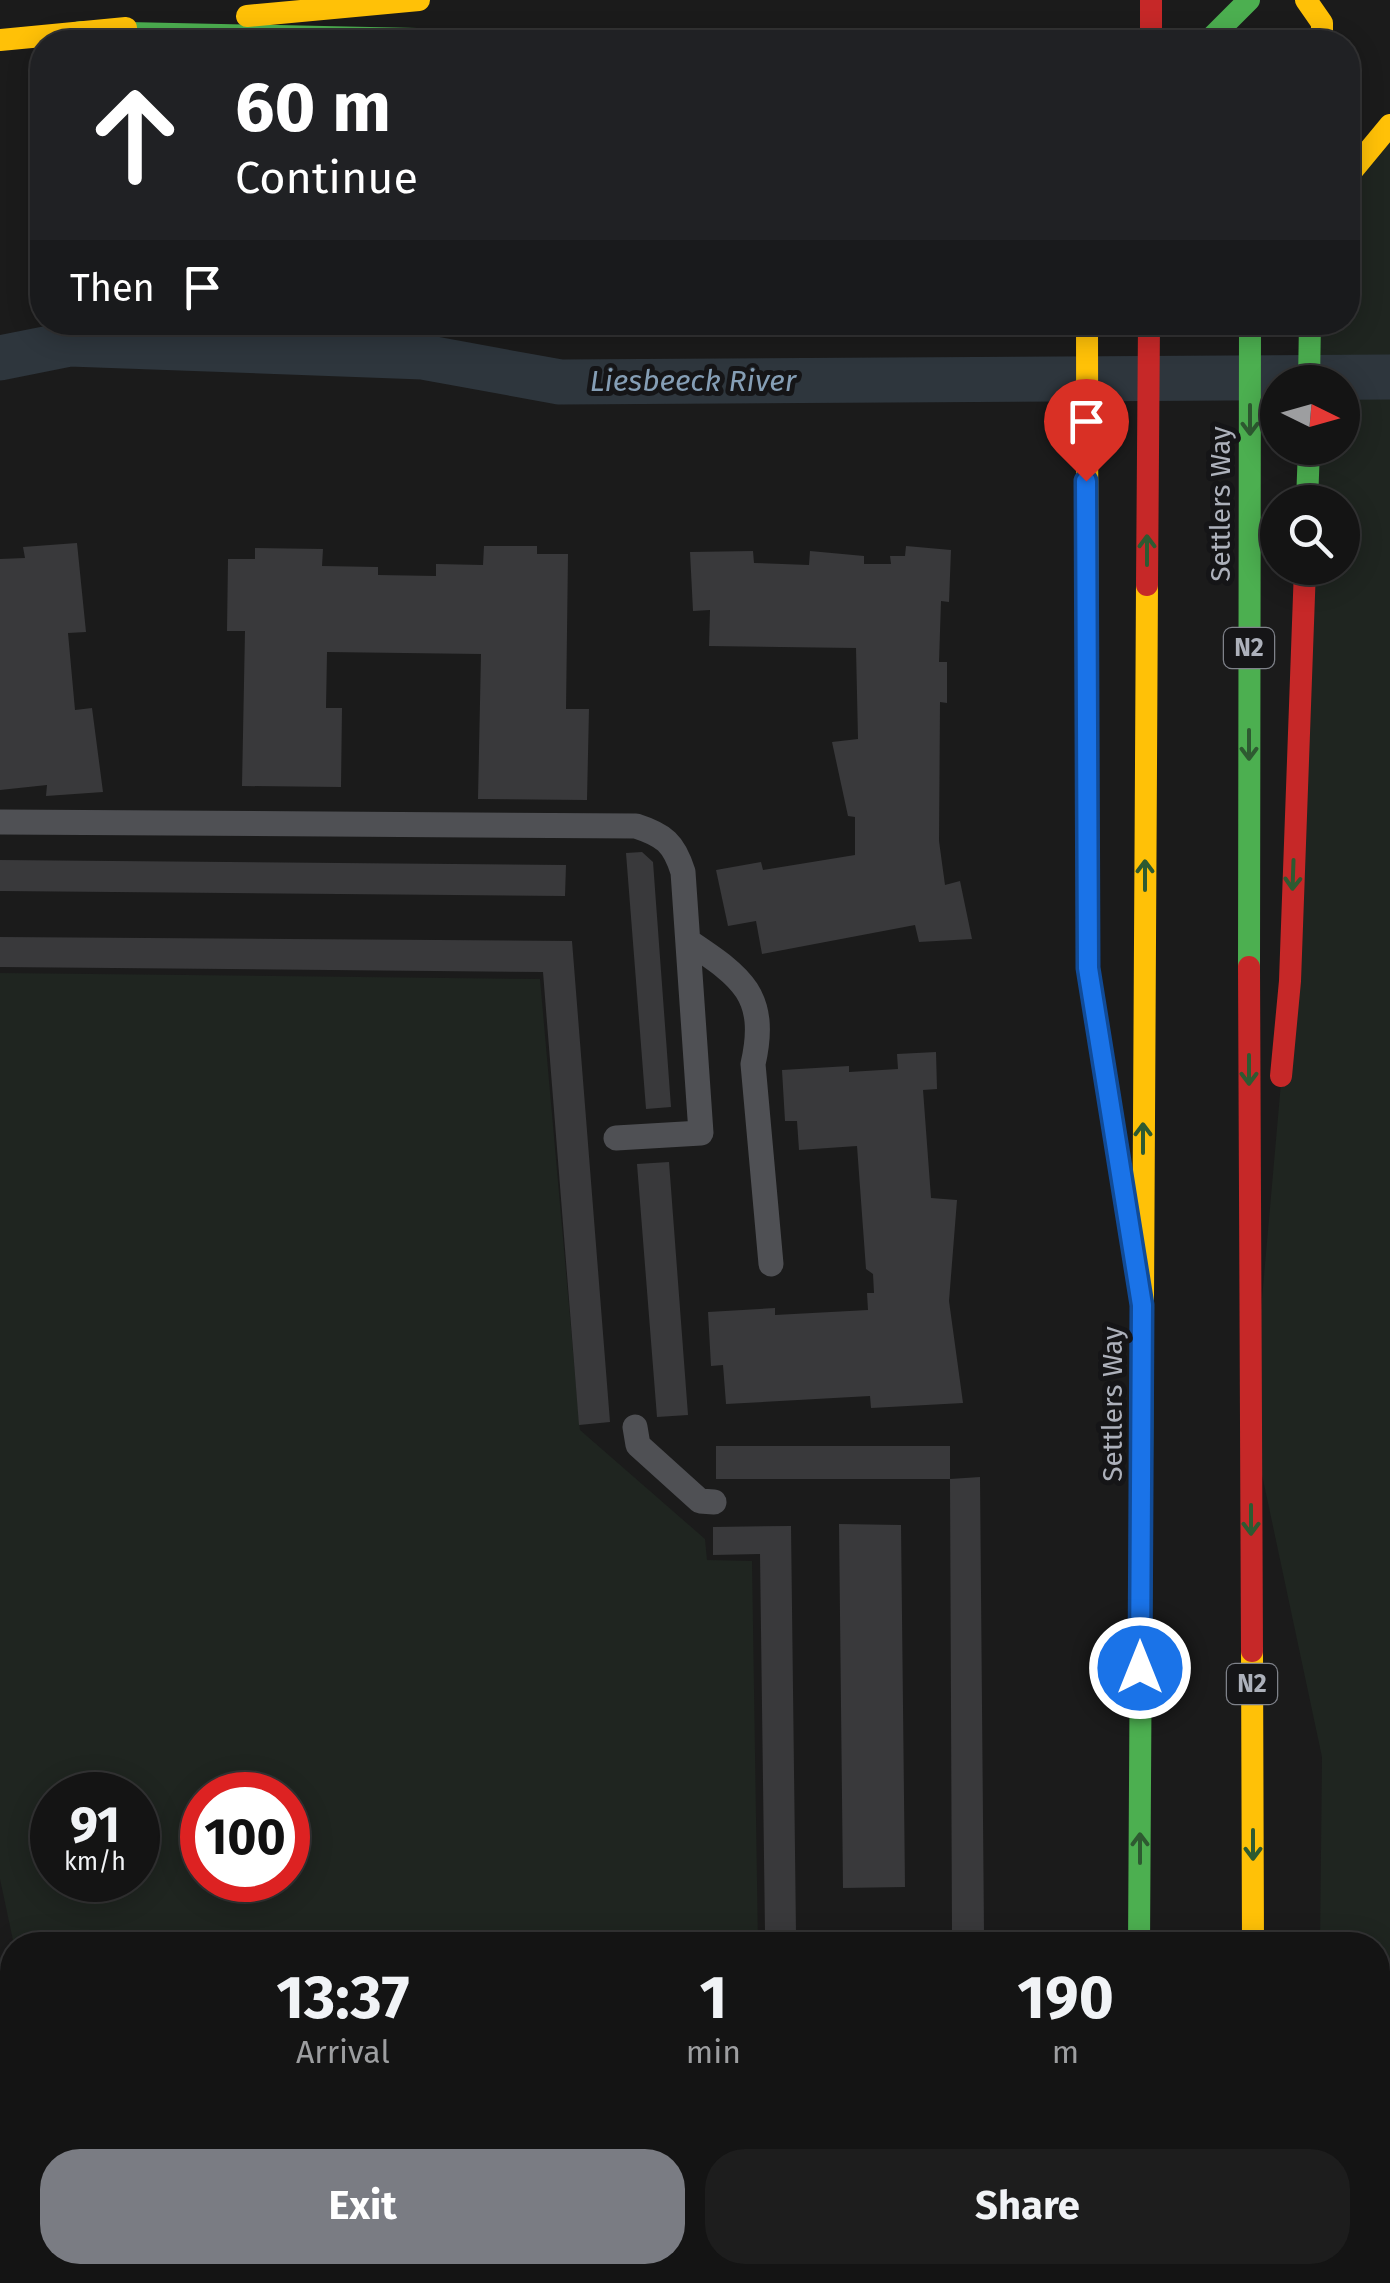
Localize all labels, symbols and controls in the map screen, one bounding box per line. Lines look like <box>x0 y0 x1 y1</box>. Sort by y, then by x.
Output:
text: 60 m <box>235 66 391 150</box>
icon: ahead <box>70 70 200 200</box>
text: Continue <box>235 151 418 205</box>
icon: arrive <box>175 260 230 315</box>
text: Then <box>70 265 155 311</box>
water label: Liesbeeck River <box>590 363 798 399</box>
north arrow <box>1260 365 1360 465</box>
map controls <box>1260 365 1360 585</box>
pin <box>1044 379 1129 482</box>
icon: arrive <box>1059 394 1114 449</box>
one-way arrow <box>1240 402 1260 435</box>
street label: Settlers Way <box>1204 426 1237 582</box>
button: search <box>1260 485 1360 585</box>
one-way arrow <box>1138 535 1156 568</box>
road number: N2 <box>1224 628 1274 668</box>
one-way arrow <box>1240 728 1258 760</box>
one-way arrow <box>1284 858 1303 890</box>
one-way arrow <box>1136 860 1154 892</box>
one-way arrow <box>1240 1054 1258 1086</box>
one-way arrow <box>1134 1122 1153 1154</box>
street label: Settlers Way <box>1096 1326 1129 1482</box>
one-way arrow <box>1242 1504 1260 1536</box>
position arrow <box>1088 1616 1192 1720</box>
road number: N2 <box>1227 1664 1277 1704</box>
speed limit sign: 100 <box>180 1772 310 1902</box>
text: 91 <box>70 1795 120 1855</box>
one-way arrow <box>1244 1828 1262 1861</box>
one-way arrow <box>1130 1832 1150 1864</box>
text: km/h <box>64 1847 126 1877</box>
text: 13:37 <box>276 1962 410 2034</box>
text: 1 <box>699 1962 727 2034</box>
text: 190 <box>1017 1962 1114 2034</box>
text: Arrival <box>296 2033 390 2071</box>
text: min <box>686 2033 741 2071</box>
text: m <box>1052 2033 1079 2071</box>
button: Exit <box>40 2149 685 2264</box>
button: Share <box>705 2149 1350 2264</box>

